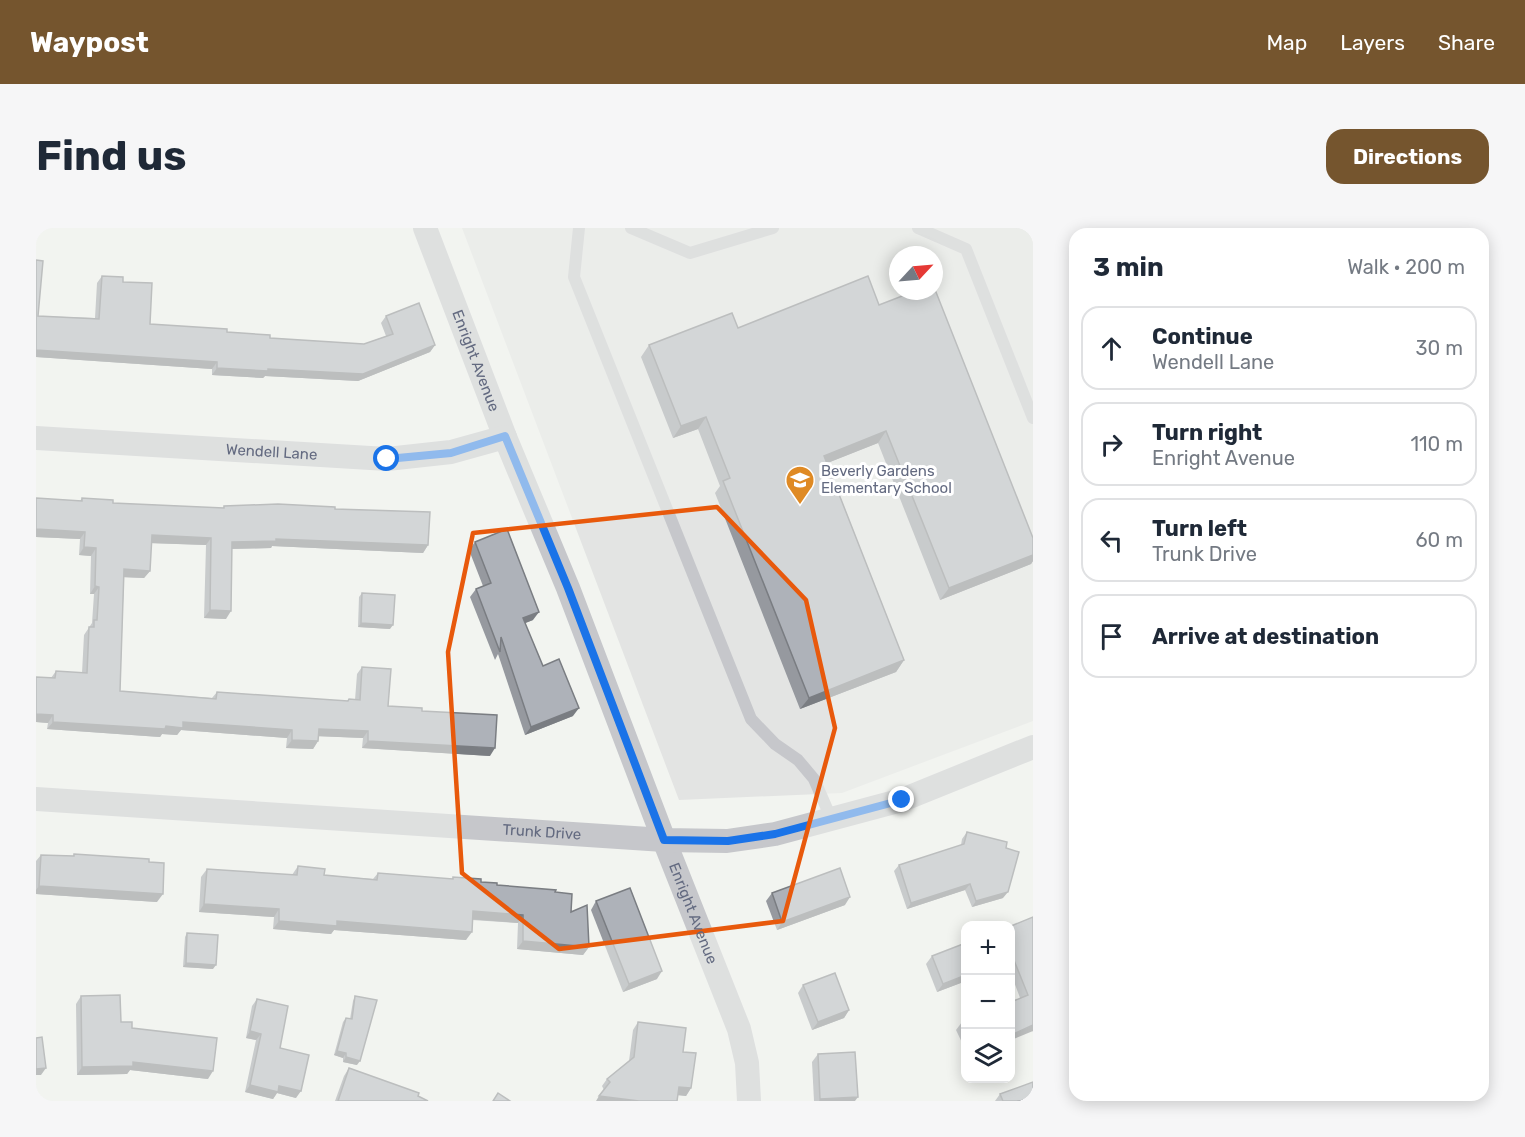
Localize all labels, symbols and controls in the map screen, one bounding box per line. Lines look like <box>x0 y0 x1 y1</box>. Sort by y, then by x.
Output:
text: Waypost <box>30 26 149 59</box>
text: Map <box>1266 30 1307 55</box>
text: Layers <box>1340 30 1405 55</box>
text: Share <box>1438 30 1495 55</box>
button: Directions <box>1326 129 1489 184</box>
text: Find us <box>36 131 187 181</box>
north arrow <box>889 246 943 300</box>
text: 3 min <box>1093 252 1164 283</box>
text: Walk · 200 m <box>1347 255 1465 279</box>
street label: Enright Avenue <box>448 307 503 414</box>
text: Continue <box>1152 323 1253 350</box>
icon: ahead <box>1095 332 1128 365</box>
text: 30 m <box>1416 336 1463 360</box>
text: Wendell Lane <box>1152 350 1274 374</box>
text: Turn right <box>1152 419 1262 446</box>
icon: right <box>1095 428 1128 461</box>
text: 110 m <box>1411 432 1463 456</box>
street label: Wendell Lane <box>225 440 318 464</box>
route start <box>373 445 399 471</box>
text: Enright Avenue <box>1152 446 1295 470</box>
place label: Beverly Gardens Elementary School <box>821 462 952 497</box>
school or university icon: Beverly Gardens Elementary School <box>784 464 816 506</box>
text: Turn left <box>1152 515 1247 542</box>
icon: left <box>1095 524 1128 557</box>
text: 60 m <box>1416 528 1463 552</box>
text: Trunk Drive <box>1152 542 1257 566</box>
icon: arrive <box>1095 620 1128 653</box>
text: Arrive at destination <box>1152 623 1379 650</box>
route end <box>888 786 914 812</box>
street label: Trunk Drive <box>502 820 582 844</box>
street label: Enright Avenue <box>665 860 721 967</box>
map controls <box>961 921 1015 1083</box>
button: + <box>961 921 1015 975</box>
button: − <box>961 975 1015 1029</box>
button: layers <box>961 1029 1015 1083</box>

